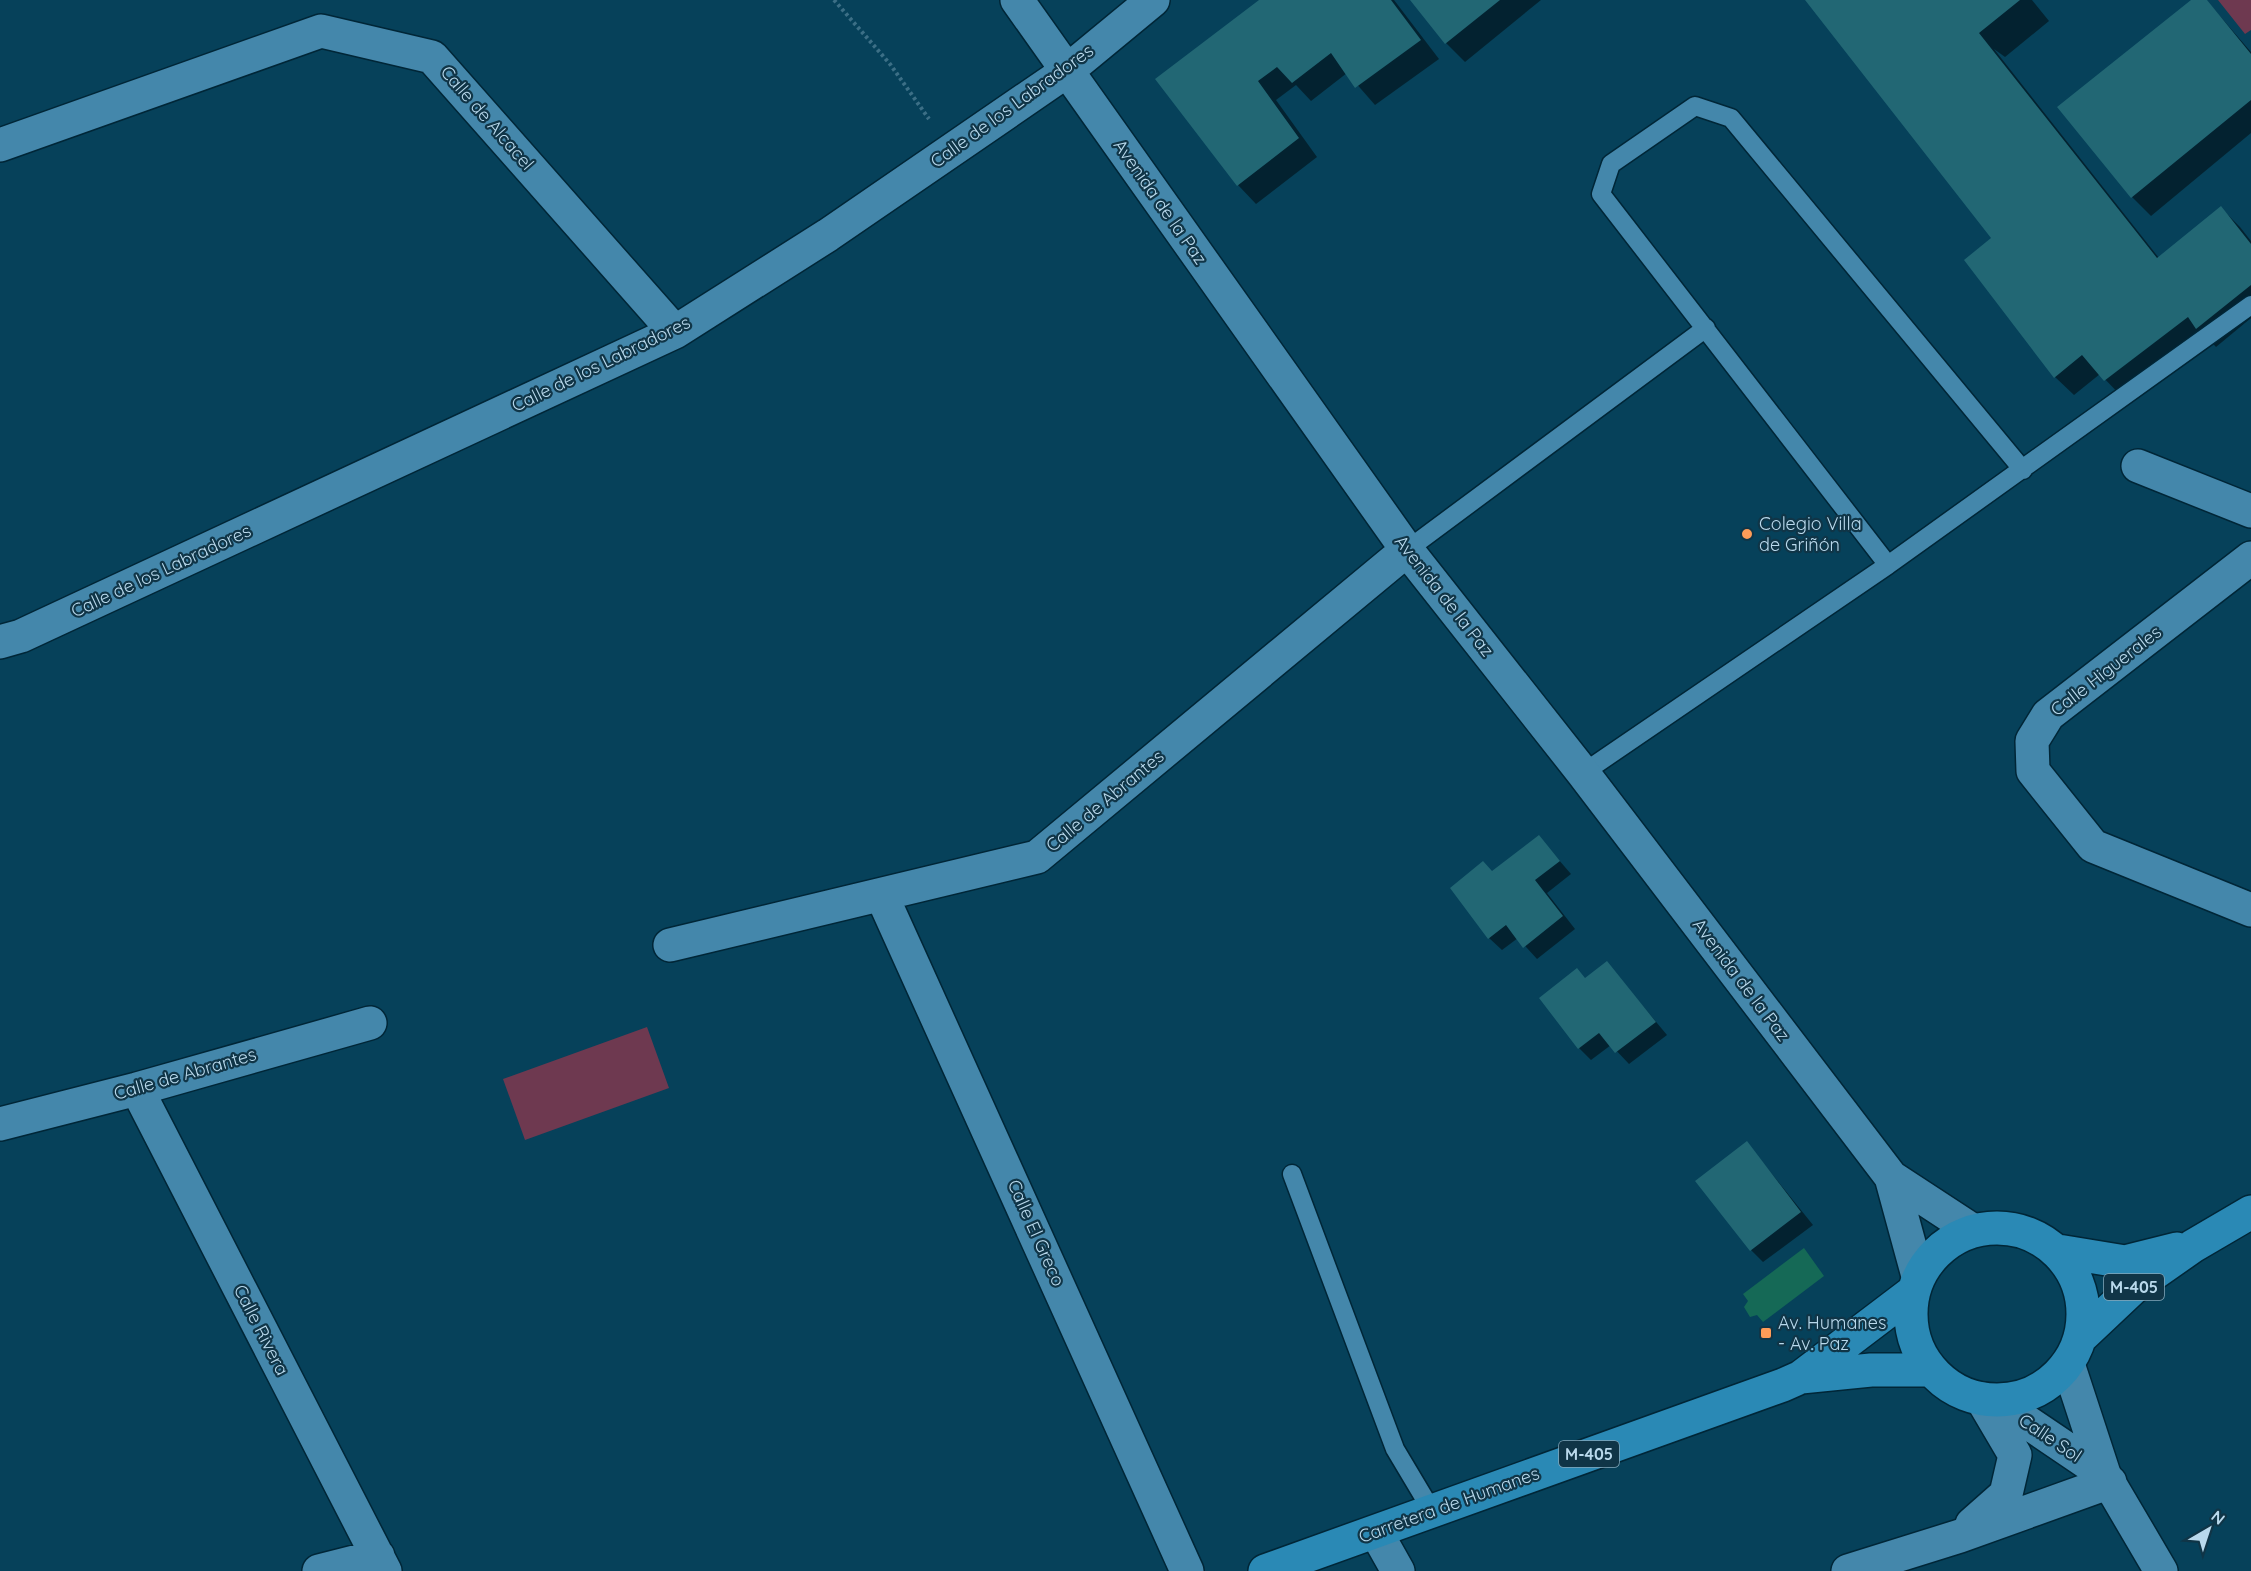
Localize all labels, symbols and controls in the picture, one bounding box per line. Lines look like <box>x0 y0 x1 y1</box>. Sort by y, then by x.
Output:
street label: Calle de los Labradores <box>926 39 1098 172</box>
street label: Calle de Alcacel <box>436 61 539 175</box>
street label: Avenida de la Paz <box>1109 135 1212 269</box>
street label: Calle de los Labradores <box>508 310 694 417</box>
place label: Colegio Villa de Griñón <box>1759 512 1862 556</box>
street label: Calle de los Labradores <box>67 519 254 622</box>
marker: Colegio Villa de Griñón <box>1740 527 1754 541</box>
street label: Avenida de la Paz <box>1390 530 1499 661</box>
street label: Calle Higuerales <box>2046 620 2166 721</box>
street label: Calle de Abrantes <box>1041 745 1168 857</box>
street label: Avenida de la Paz <box>1688 914 1795 1046</box>
street label: Calle de Abrantes <box>111 1042 259 1105</box>
street label: Calle El Greco <box>1003 1176 1070 1290</box>
road number: M-405 <box>2104 1274 2164 1300</box>
street label: Calle Rivera <box>229 1280 294 1379</box>
place label: Av. Humanes - Av. Paz <box>1778 1311 1886 1355</box>
marker: Av. Humanes - Av. Paz <box>1759 1326 1773 1340</box>
street label: Calle Sol <box>2014 1408 2086 1467</box>
road number: M-405 <box>1559 1441 1619 1467</box>
street label: Carretera de Humanes <box>1355 1461 1542 1548</box>
north arrow <box>2179 1499 2239 1559</box>
text: N <box>2208 1506 2229 1529</box>

